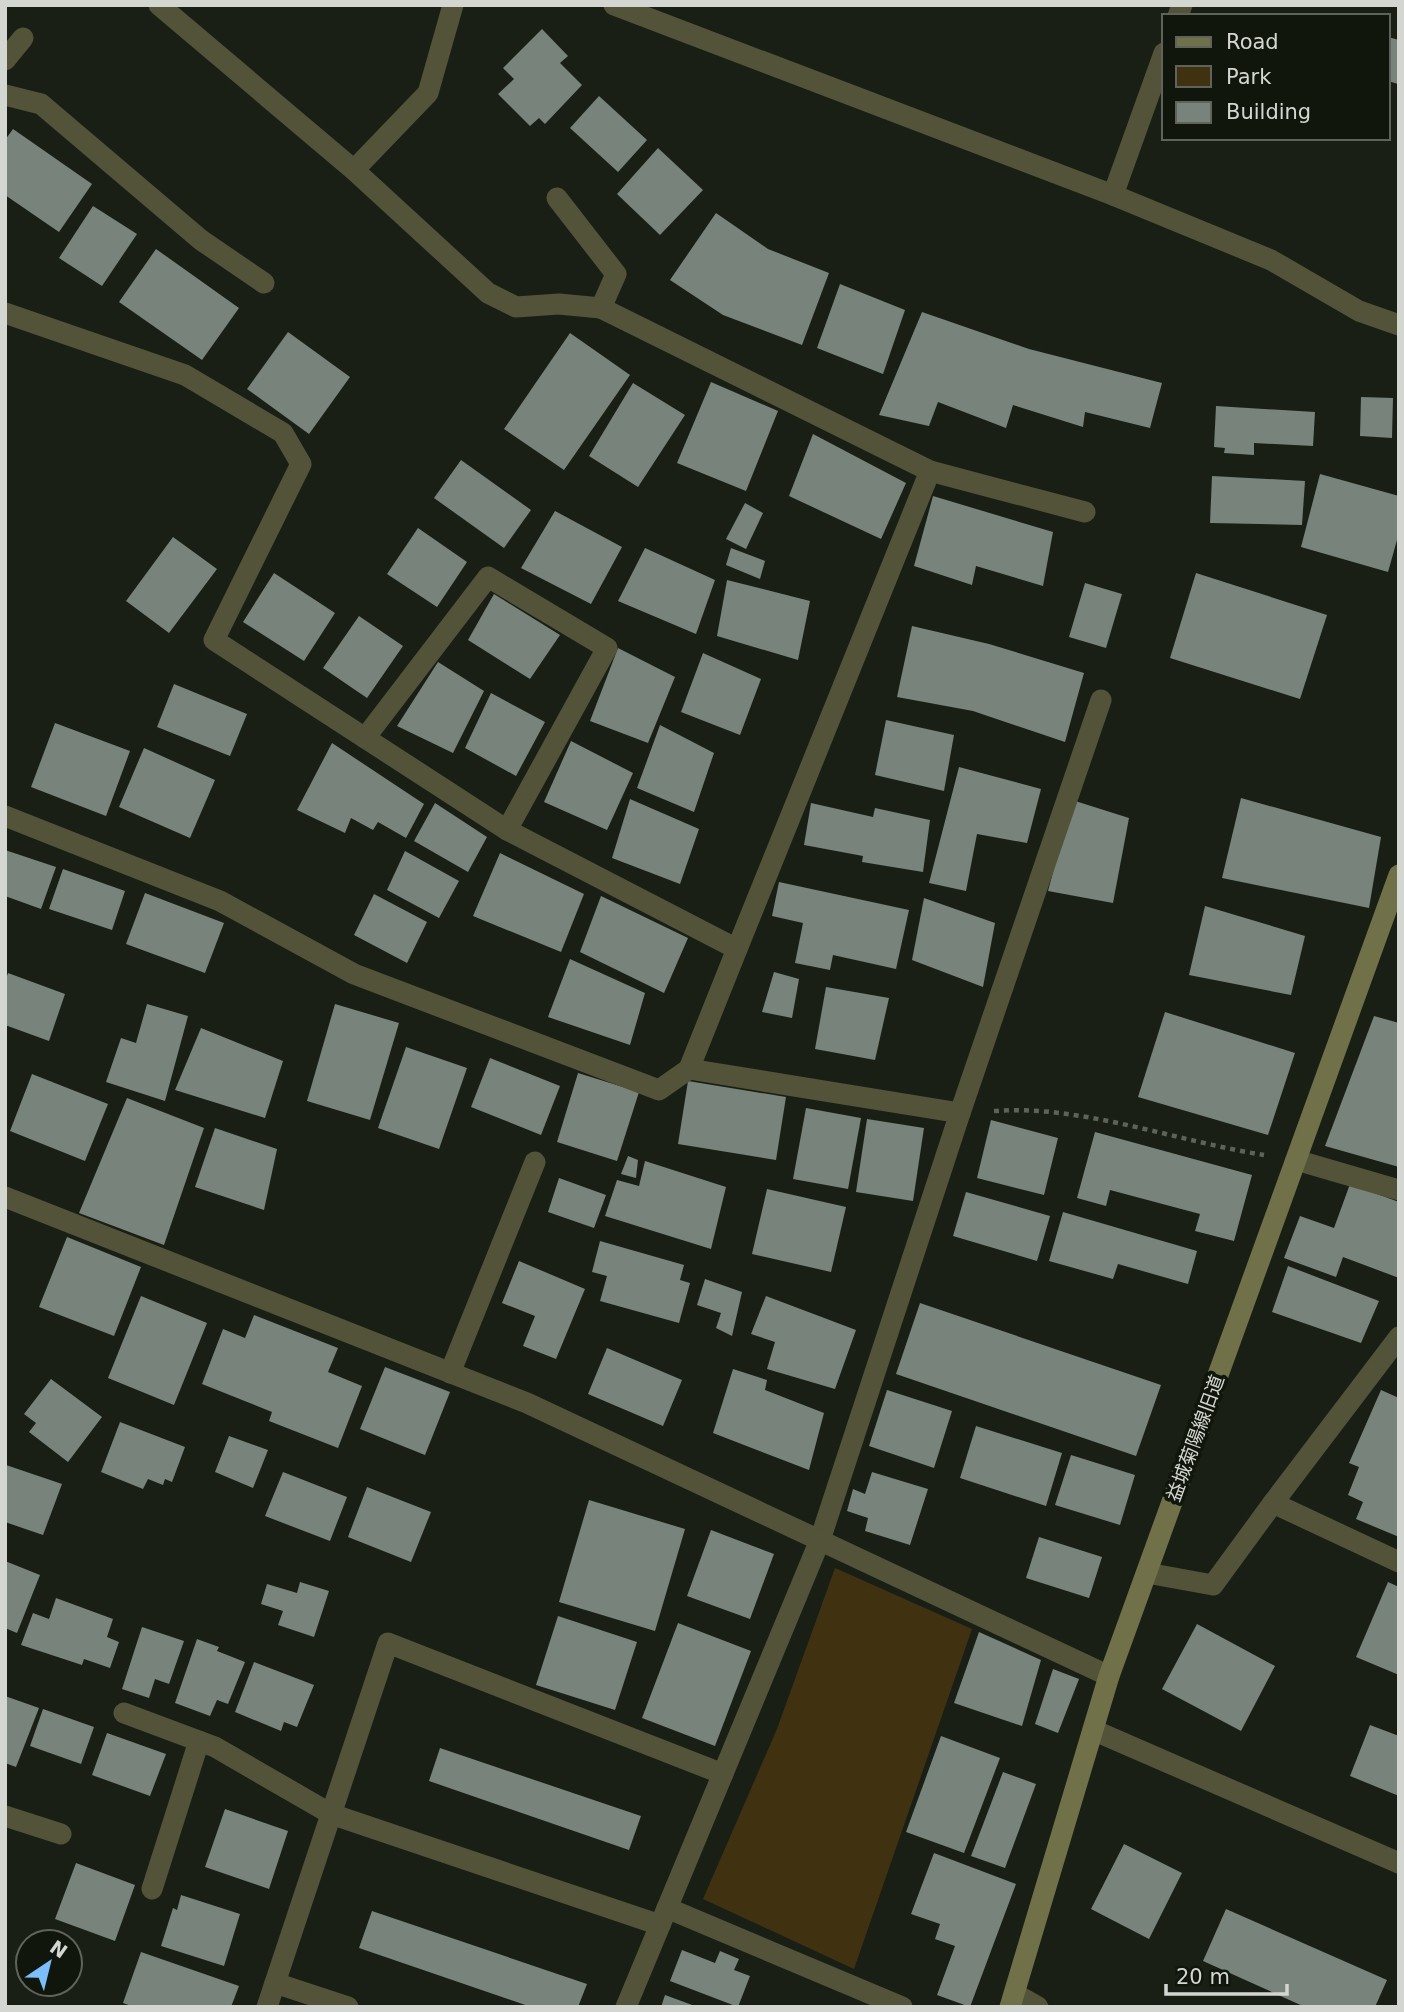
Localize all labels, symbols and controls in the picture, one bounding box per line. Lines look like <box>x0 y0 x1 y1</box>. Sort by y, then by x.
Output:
legend <box>1162 14 1390 140</box>
text: Road <box>1226 30 1279 54</box>
text: Park <box>1226 65 1272 89</box>
text: Building <box>1226 100 1311 124</box>
street label: 益城菊陽線旧道 <box>1162 1372 1228 1504</box>
north arrow <box>14 1928 84 1998</box>
text: N <box>46 1936 72 1963</box>
scale bar <box>1166 1952 1287 1996</box>
text: 20 m <box>1176 1965 1230 1989</box>

